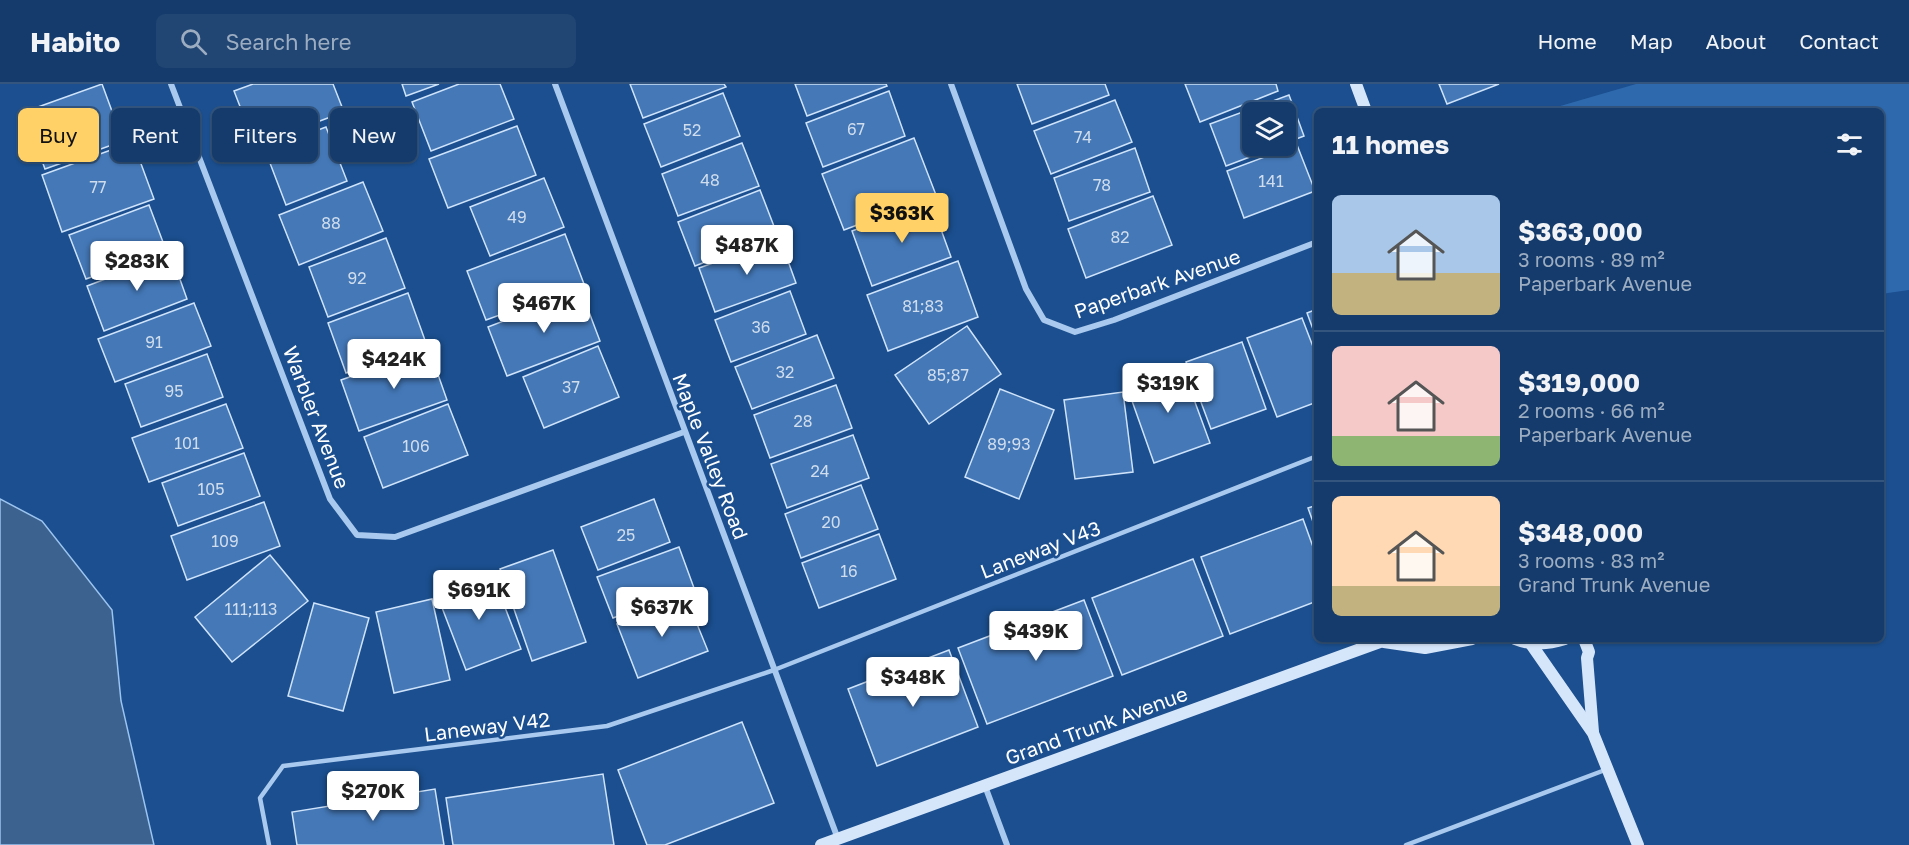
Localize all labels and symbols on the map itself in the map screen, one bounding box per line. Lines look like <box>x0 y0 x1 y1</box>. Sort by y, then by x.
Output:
house number: 67 <box>847 119 865 139</box>
house number: 52 <box>683 120 701 140</box>
house number: 74 <box>1074 127 1092 147</box>
house number: 48 <box>700 170 720 190</box>
house number: 141 <box>1258 171 1284 191</box>
house number: 78 <box>1093 175 1111 195</box>
house number: 77 <box>90 177 106 197</box>
pin: $363K <box>860 193 944 244</box>
house number: 49 <box>507 207 527 227</box>
house number: 88 <box>321 213 341 233</box>
pin: $487K <box>705 225 789 276</box>
house number: 82 <box>1110 227 1130 247</box>
pin: $283K <box>95 241 179 292</box>
street label: Paperbark Avenue <box>1071 243 1243 323</box>
house number: 92 <box>348 268 366 288</box>
pin: $467K <box>502 283 586 334</box>
house number: 81;83 <box>902 296 944 316</box>
house number: 36 <box>751 317 771 337</box>
house number: 91 <box>145 332 163 352</box>
pin: $424K <box>352 339 436 390</box>
street label: Warbler Avenue <box>279 342 355 492</box>
house number: 32 <box>776 362 794 382</box>
pin: $319K <box>1126 363 1210 414</box>
house number: 85;87 <box>927 365 969 385</box>
street label: Maple Valley Road <box>668 369 754 543</box>
house number: 37 <box>562 377 580 397</box>
house number: 95 <box>165 381 183 401</box>
house number: 28 <box>793 411 813 431</box>
house number: 101 <box>174 433 200 453</box>
house number: 89;93 <box>987 434 1031 454</box>
house number: 106 <box>402 436 430 456</box>
house number: 24 <box>810 461 830 481</box>
house number: 105 <box>198 479 224 499</box>
house number: 20 <box>821 512 841 532</box>
street label: Laneway V43 <box>977 515 1103 583</box>
house number: 25 <box>617 525 635 545</box>
house number: 109 <box>211 531 239 551</box>
house number: 16 <box>840 561 858 581</box>
pin: $691K <box>437 570 521 621</box>
pin: $637K <box>620 587 704 638</box>
house number: 111;113 <box>225 599 277 619</box>
pin: $439K <box>994 611 1078 662</box>
pin: $348K <box>871 657 955 708</box>
street label: Grand Trunk Avenue <box>1002 681 1190 769</box>
street label: Laneway V42 <box>423 706 551 746</box>
pin: $270K <box>331 771 415 822</box>

